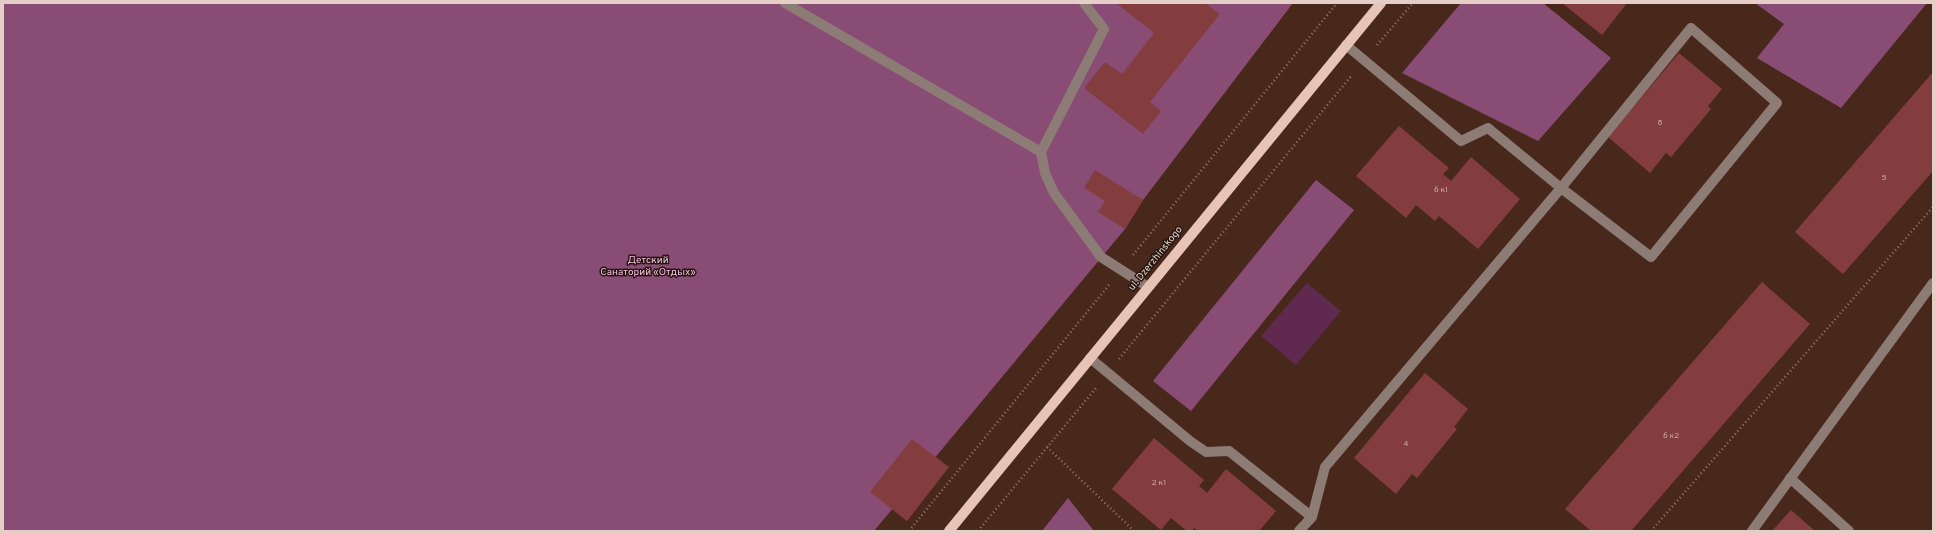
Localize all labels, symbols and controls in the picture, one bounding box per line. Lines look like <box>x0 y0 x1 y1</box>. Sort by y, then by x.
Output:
house number: 8 <box>1658 118 1662 128</box>
house number: 5 <box>1882 173 1886 183</box>
house number: 6 к1 <box>1434 185 1448 195</box>
street label: ul. Dzerzhinskogo <box>1126 224 1186 294</box>
park label: Детский Санаторий «Отдых» <box>600 255 696 278</box>
house number: 6 к2 <box>1663 431 1679 441</box>
house number: 4 <box>1404 439 1408 449</box>
house number: 2 к1 <box>1152 478 1166 488</box>

